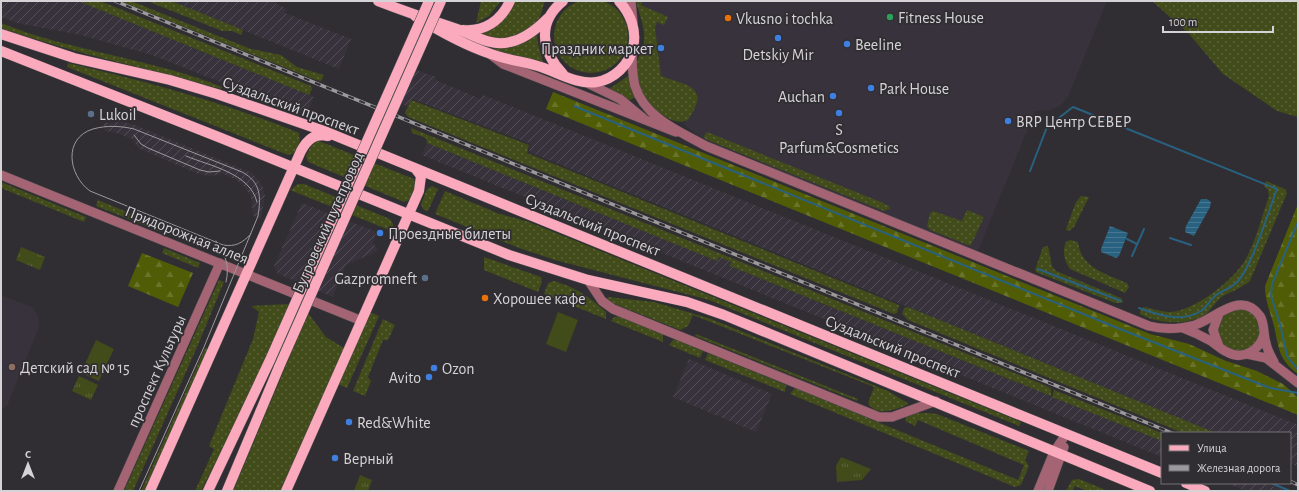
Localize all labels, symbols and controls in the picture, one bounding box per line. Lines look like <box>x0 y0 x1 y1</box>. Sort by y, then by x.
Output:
scale bar <box>1163 8 1273 34</box>
place label: Fitness House <box>898 10 984 26</box>
place label: Vkusno i tochka <box>736 11 833 27</box>
marker: Fitness House <box>885 12 895 22</box>
marker: Vkusno i tochka <box>723 13 733 23</box>
text: 100 m <box>1169 16 1197 28</box>
marker: Detskiy Mir <box>773 33 783 43</box>
place label: Beeline <box>855 37 902 53</box>
marker: Beeline <box>842 39 852 49</box>
place label: Праздник маркет <box>541 41 653 57</box>
marker: Праздник маркет <box>656 43 666 53</box>
place label: Detskiy Mir <box>742 47 814 64</box>
street label: Суздальский проспект <box>220 74 361 139</box>
place label: Park House <box>879 81 949 97</box>
marker: Park House <box>866 83 876 93</box>
place label: Auchan <box>778 89 825 105</box>
marker: Auchan <box>828 91 838 101</box>
place label: Lukoil <box>99 107 137 123</box>
marker: S Parfum&Cosmetics <box>834 108 844 118</box>
marker: Lukoil <box>86 109 96 119</box>
place label: BRP Центр СЕВЕР <box>1016 114 1131 130</box>
marker: BRP Центр СЕВЕР <box>1003 116 1013 126</box>
place label: S Parfum&Cosmetics <box>779 122 899 156</box>
street label: Бугровский путепровод <box>290 149 367 296</box>
street label: Суздальский проспект <box>523 191 663 260</box>
street label: Придорожная аллея <box>123 203 251 267</box>
place label: Проездные билеты <box>388 226 511 242</box>
marker: Проездные билеты <box>375 228 385 238</box>
place label: Gazpromneft <box>334 271 417 287</box>
marker: Gazpromneft <box>420 273 430 283</box>
place label: Хорошее кафе <box>493 291 586 307</box>
marker: Хорошее кафе <box>480 293 490 303</box>
street label: проспект Культуры <box>125 313 190 431</box>
street label: Суздальский проспект <box>823 313 963 382</box>
place label: Детский сад № 15 <box>20 360 130 376</box>
place label: Ozon <box>442 361 474 377</box>
marker: Детский сад № 15 <box>7 362 17 372</box>
marker: Ozon <box>429 363 439 373</box>
place label: Avito <box>389 370 421 386</box>
marker: Avito <box>424 372 434 382</box>
place label: Red&White <box>357 415 431 431</box>
marker: Red&White <box>344 417 354 427</box>
legend <box>1161 432 1291 484</box>
text: Улица <box>1197 442 1227 454</box>
north arrow <box>8 444 48 484</box>
text: С <box>25 449 31 460</box>
place label: Верный <box>343 451 394 467</box>
marker: Верный <box>330 453 340 463</box>
text: Железная дорога <box>1197 462 1281 474</box>

